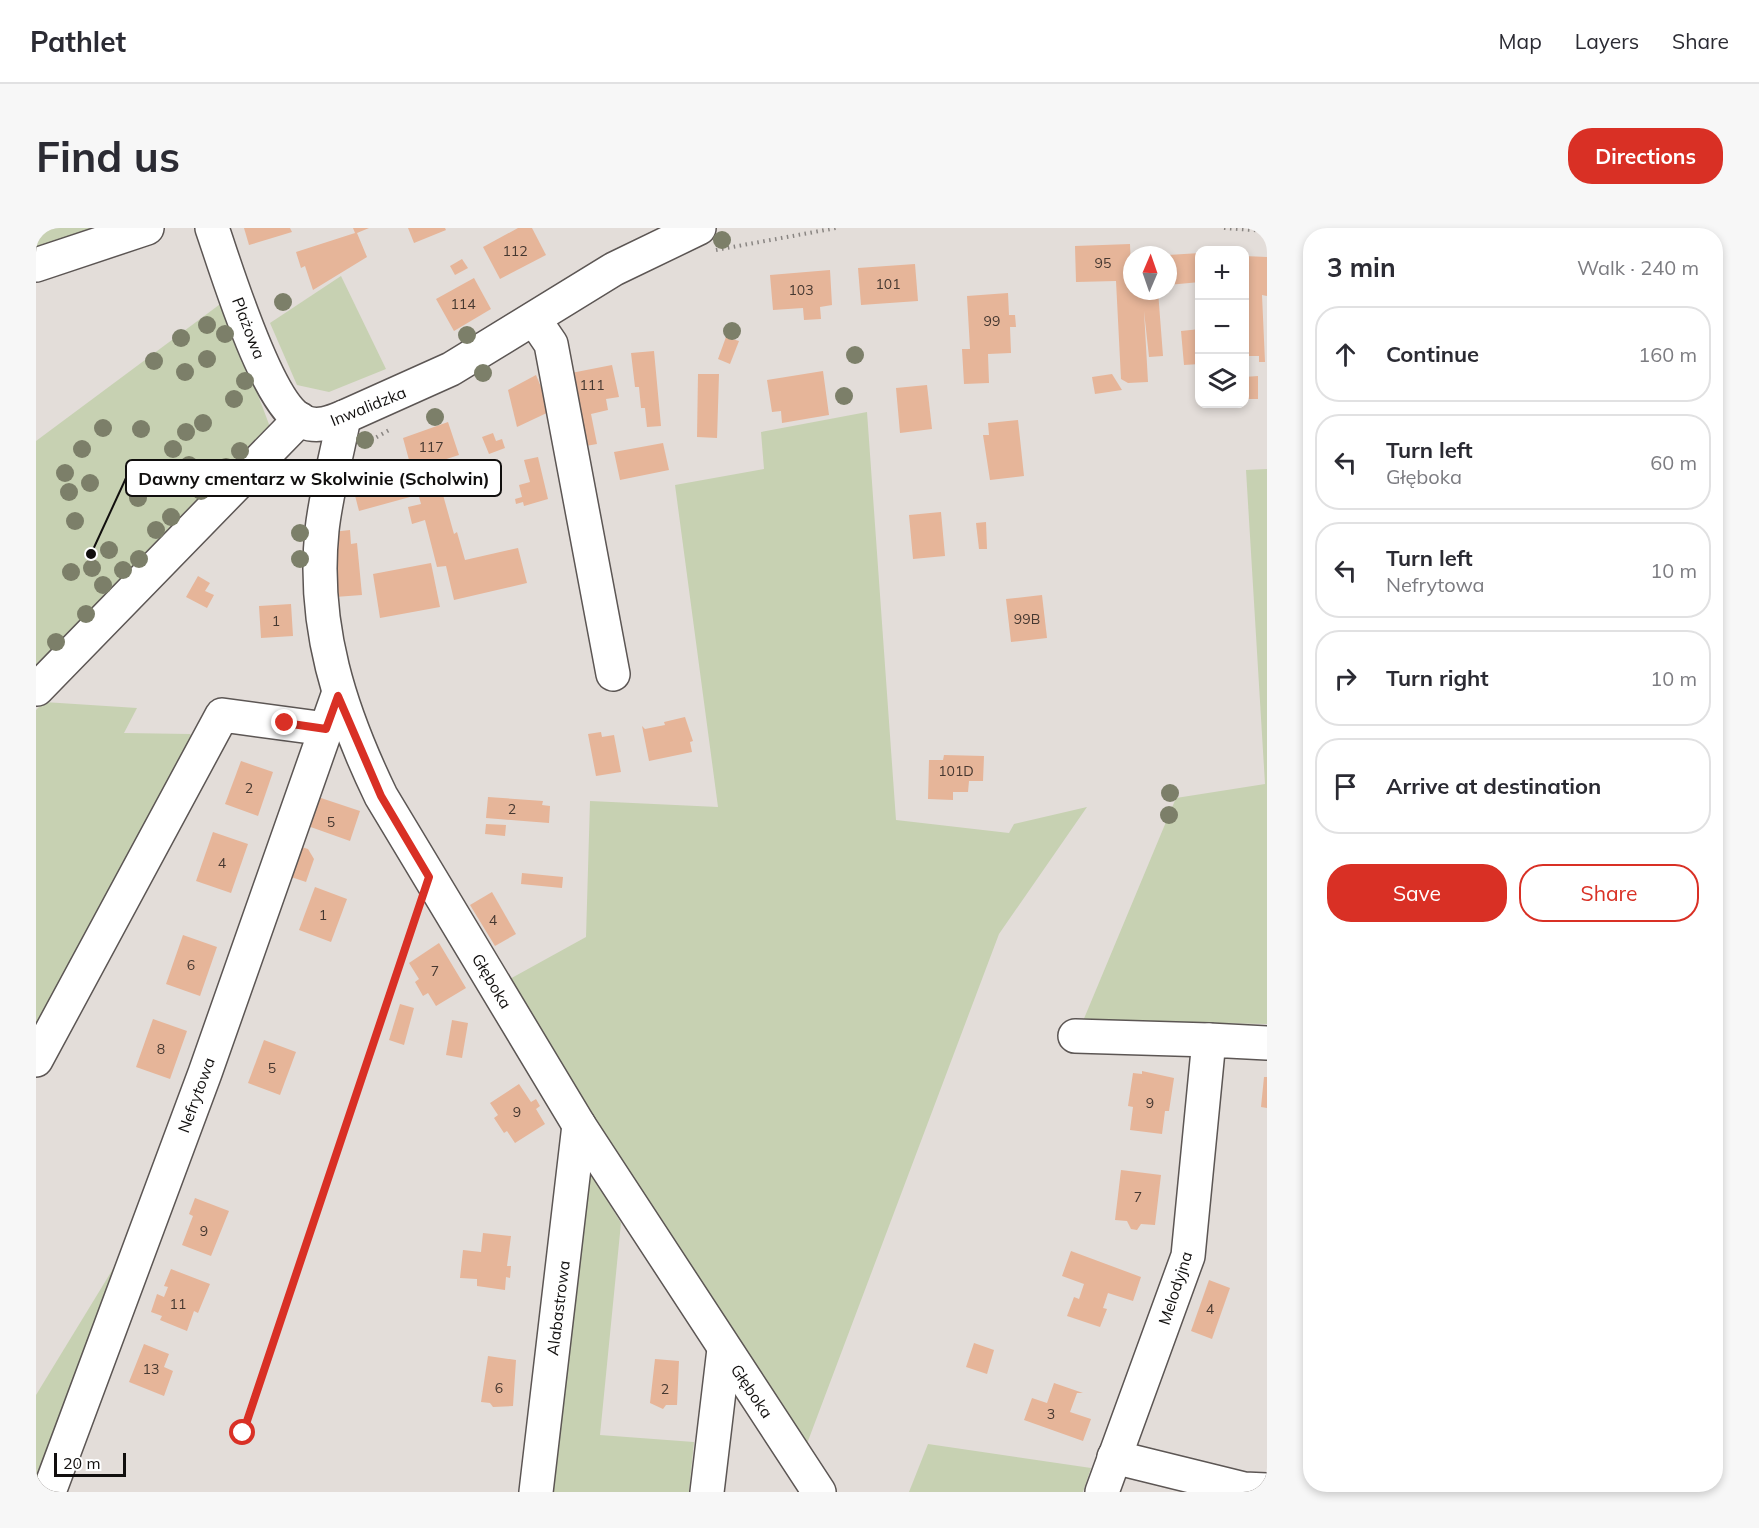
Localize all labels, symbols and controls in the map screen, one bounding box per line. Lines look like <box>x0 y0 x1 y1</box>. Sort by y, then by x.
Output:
text: Pathlet <box>30 24 126 59</box>
text: Map <box>1499 28 1542 54</box>
text: Layers <box>1575 28 1639 54</box>
text: Share <box>1672 28 1729 54</box>
button: Directions <box>1568 128 1723 184</box>
text: Find us <box>36 130 180 183</box>
house number: 112 <box>502 242 528 260</box>
north arrow <box>1123 246 1177 300</box>
map controls <box>1195 246 1249 408</box>
button: + <box>1195 246 1249 300</box>
text: 3 min <box>1327 251 1396 284</box>
house number: 95 <box>1095 254 1111 272</box>
text: Walk · 240 m <box>1577 255 1699 280</box>
house number: 101 <box>875 275 901 293</box>
house number: 103 <box>788 281 814 299</box>
street label: Plażowa <box>228 294 270 362</box>
house number: 114 <box>450 295 476 313</box>
button: − <box>1195 300 1249 354</box>
house number: 99 <box>984 312 1000 330</box>
icon: ahead <box>1329 338 1362 371</box>
text: Continue <box>1386 340 1479 368</box>
text: 160 m <box>1638 342 1697 367</box>
button: layers <box>1195 354 1249 408</box>
house number: 111 <box>579 376 605 394</box>
street label: Inwalidzka <box>327 382 409 430</box>
text: Turn left <box>1386 436 1473 464</box>
house number: 117 <box>418 438 444 456</box>
icon: left <box>1329 446 1362 479</box>
text: 60 m <box>1650 450 1697 475</box>
callout: Dawny cmentarz w Skolwinie (Scholwin) <box>126 460 501 496</box>
text: Głęboka <box>1386 464 1462 489</box>
text: Dawny cmentarz w Skolwinie (Scholwin) <box>138 467 490 490</box>
text: Turn left <box>1386 544 1473 572</box>
icon: left <box>1329 554 1362 587</box>
text: 10 m <box>1650 558 1697 583</box>
text: Nefrytowa <box>1386 572 1485 597</box>
house number: 99B <box>1014 610 1040 628</box>
house number: 1 <box>272 612 280 630</box>
icon: right <box>1329 662 1362 695</box>
text: Turn right <box>1386 664 1489 692</box>
text: 10 m <box>1650 666 1697 691</box>
route end <box>271 709 297 735</box>
house number: 101D <box>938 762 974 780</box>
icon: arrive <box>1329 770 1362 803</box>
text: Arrive at destination <box>1386 772 1601 800</box>
house number: 2 <box>245 779 253 797</box>
house number: 2 <box>508 800 516 818</box>
house number: 5 <box>327 813 335 831</box>
house number: 4 <box>218 854 227 872</box>
button: Save <box>1327 864 1507 922</box>
button: Share <box>1519 864 1699 922</box>
house number: 1 <box>319 906 327 924</box>
house number: 4 <box>489 911 498 929</box>
street label: Głęboka <box>468 950 516 1012</box>
house number: 6 <box>187 956 195 974</box>
house number: 7 <box>431 962 439 980</box>
house number: 8 <box>157 1040 165 1058</box>
street label: Nefrytowa <box>173 1055 219 1135</box>
house number: 5 <box>268 1059 276 1077</box>
house number: 9 <box>1146 1094 1154 1112</box>
house number: 9 <box>513 1103 521 1121</box>
house number: 7 <box>1134 1188 1142 1206</box>
house number: 9 <box>200 1222 208 1240</box>
street label: Melodyjna <box>1154 1249 1196 1327</box>
street label: Alabastrowa <box>542 1259 574 1357</box>
house number: 11 <box>170 1295 186 1313</box>
house number: 4 <box>1206 1300 1215 1318</box>
house number: 13 <box>143 1360 159 1378</box>
street label: Głęboka <box>727 1360 777 1422</box>
house number: 6 <box>495 1379 503 1397</box>
house number: 2 <box>661 1380 669 1398</box>
house number: 3 <box>1047 1405 1055 1423</box>
route start <box>229 1419 255 1445</box>
scale bar <box>54 1450 126 1478</box>
text: 20 m <box>63 1453 100 1473</box>

